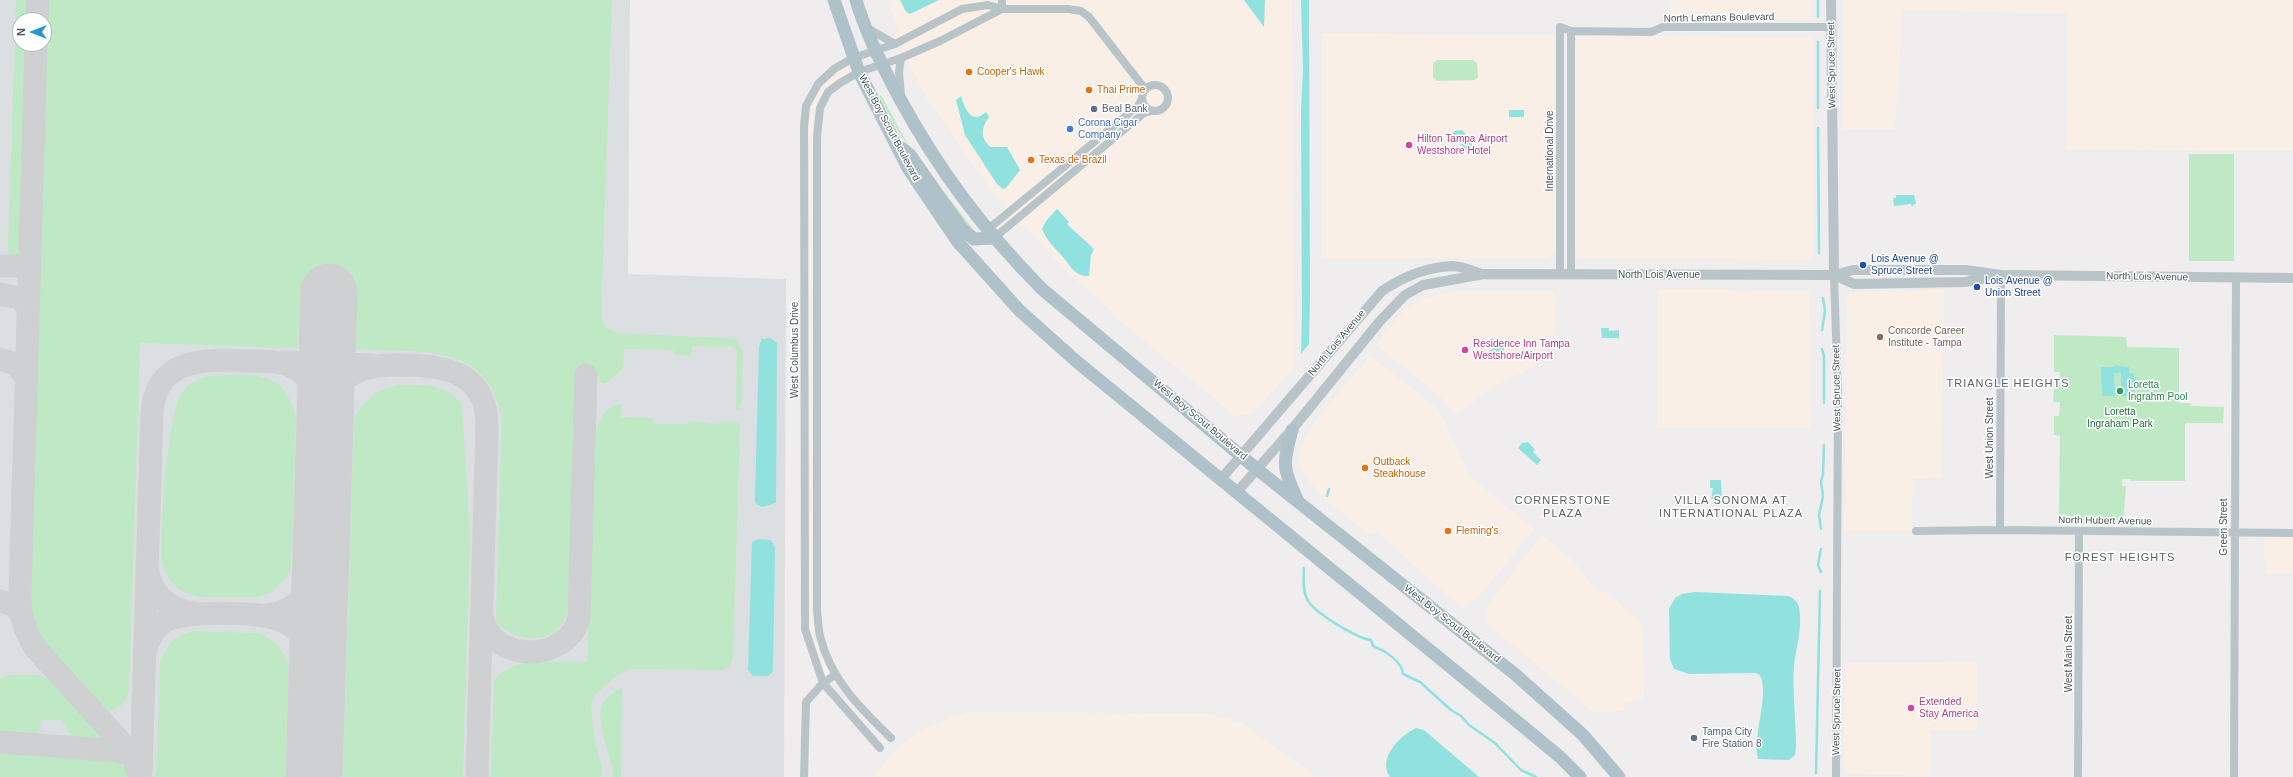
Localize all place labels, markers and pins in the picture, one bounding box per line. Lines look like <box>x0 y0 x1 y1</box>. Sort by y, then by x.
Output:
place label: Cooper's Hawk <box>977 66 1044 78</box>
marker: Cooper's Hawk <box>964 67 974 77</box>
place label: Thai Prime <box>1097 84 1145 96</box>
marker: Thai Prime <box>1084 85 1094 95</box>
place label: Beal Bank <box>1102 103 1148 115</box>
marker: Beal Bank <box>1089 104 1099 114</box>
place label: Corona Cigar Company <box>1078 117 1137 140</box>
marker: Corona Cigar Company <box>1065 124 1075 134</box>
place label: Hilton Tampa Airport Westshore Hotel <box>1417 133 1508 156</box>
marker: Hilton Tampa Airport Westshore Hotel <box>1404 140 1414 150</box>
place label: Texas de Brazil <box>1039 154 1107 166</box>
marker: Texas de Brazil <box>1026 155 1036 165</box>
place label: Lois Avenue @ Spruce Street <box>1871 253 1939 276</box>
marker: Lois Avenue @ Spruce Street <box>1858 260 1868 270</box>
place label: Lois Avenue @ Union Street <box>1985 275 2053 298</box>
marker: Lois Avenue @ Union Street <box>1972 282 1982 292</box>
place label: Concorde Career Institute - Tampa <box>1888 325 1965 348</box>
marker: Concorde Career Institute - Tampa <box>1875 332 1885 342</box>
place label: Residence Inn Tampa Westshore/Airport <box>1473 338 1570 362</box>
marker: Residence Inn Tampa Westshore/Airport <box>1460 345 1470 355</box>
place label: Loretta Ingrahm Pool <box>2128 379 2187 402</box>
marker: Loretta Ingrahm Pool <box>2115 386 2125 396</box>
place label: Outback Steakhouse <box>1373 456 1426 480</box>
marker: Outback Steakhouse <box>1360 463 1370 473</box>
place label: Fleming's <box>1456 525 1498 537</box>
marker: Fleming's <box>1443 526 1453 536</box>
place label: Extended Stay America <box>1919 696 1978 720</box>
marker: Extended Stay America <box>1906 703 1916 713</box>
place label: Tampa City Fire Station 8 <box>1702 726 1761 750</box>
marker: Tampa City Fire Station 8 <box>1689 733 1699 743</box>

